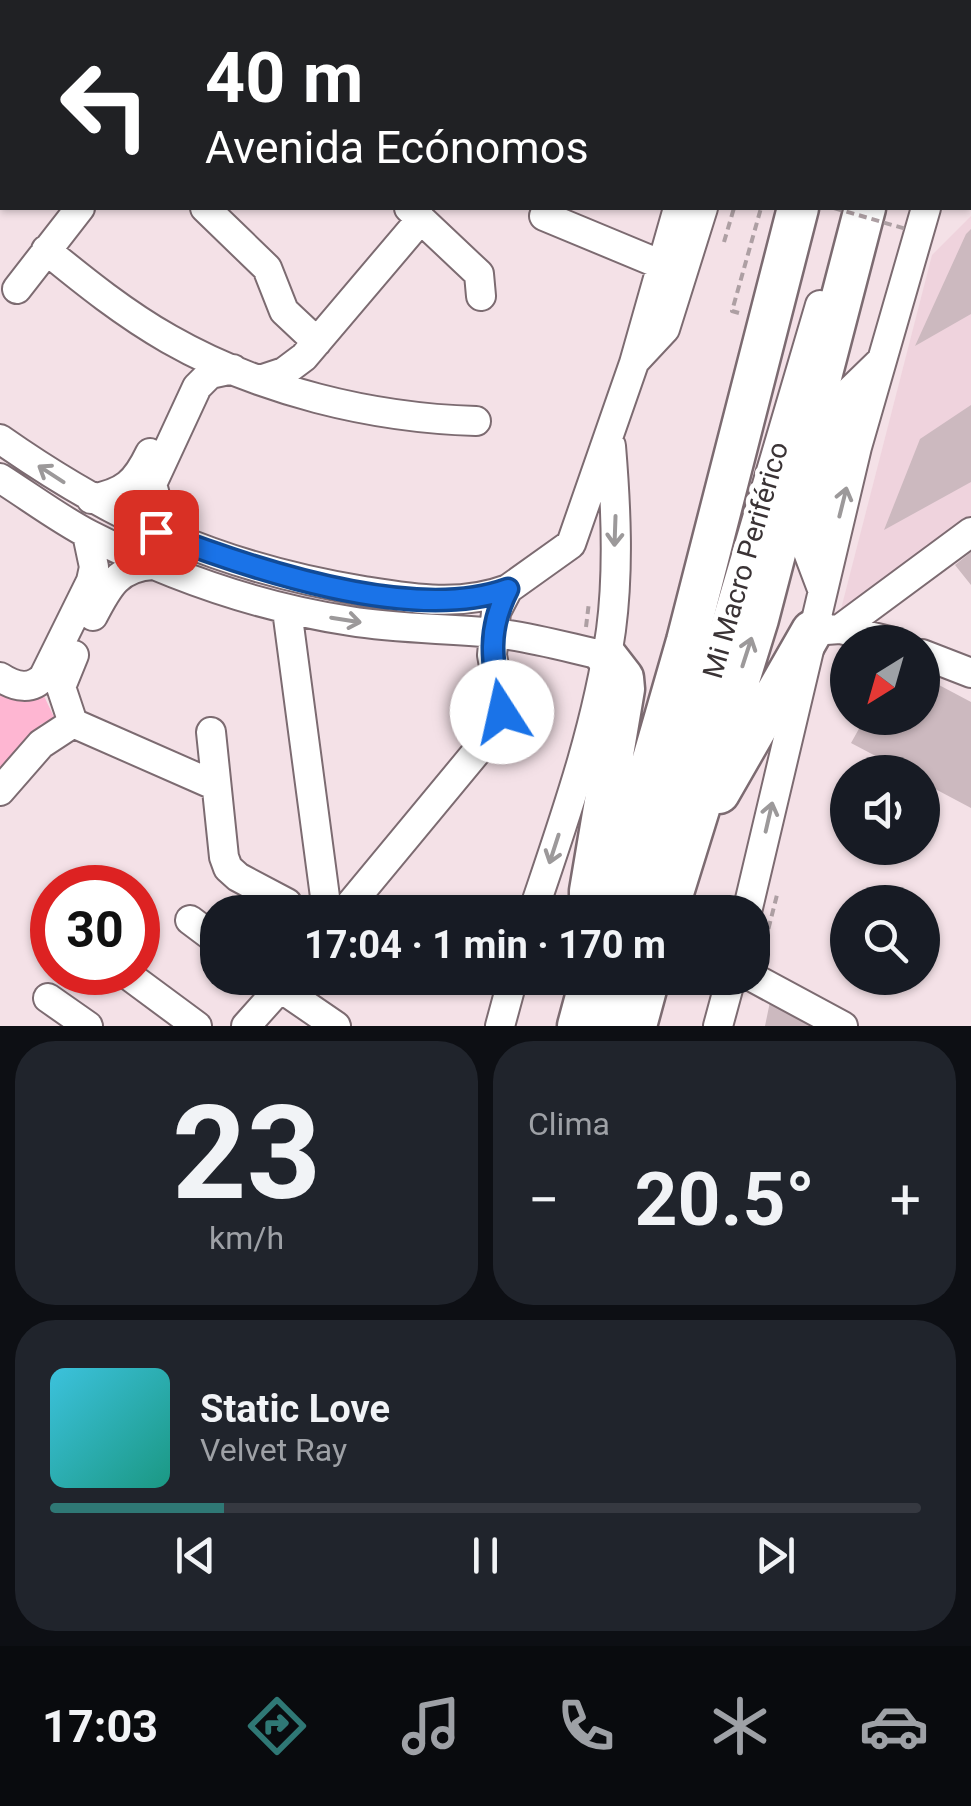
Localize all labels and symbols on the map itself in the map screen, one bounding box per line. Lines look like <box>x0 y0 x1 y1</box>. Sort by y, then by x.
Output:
street label: Mi Macro Periférico <box>696 438 795 682</box>
one-way arrow <box>37 464 66 485</box>
one-way arrow <box>835 487 854 518</box>
pin <box>114 490 199 575</box>
one-way arrow <box>605 515 624 547</box>
one-way arrow <box>329 612 361 630</box>
north arrow <box>830 625 940 735</box>
one-way arrow <box>740 637 758 668</box>
position arrow <box>450 660 554 764</box>
one-way arrow <box>761 802 779 834</box>
one-way arrow <box>544 832 562 864</box>
speed limit sign: 30 <box>30 865 160 995</box>

